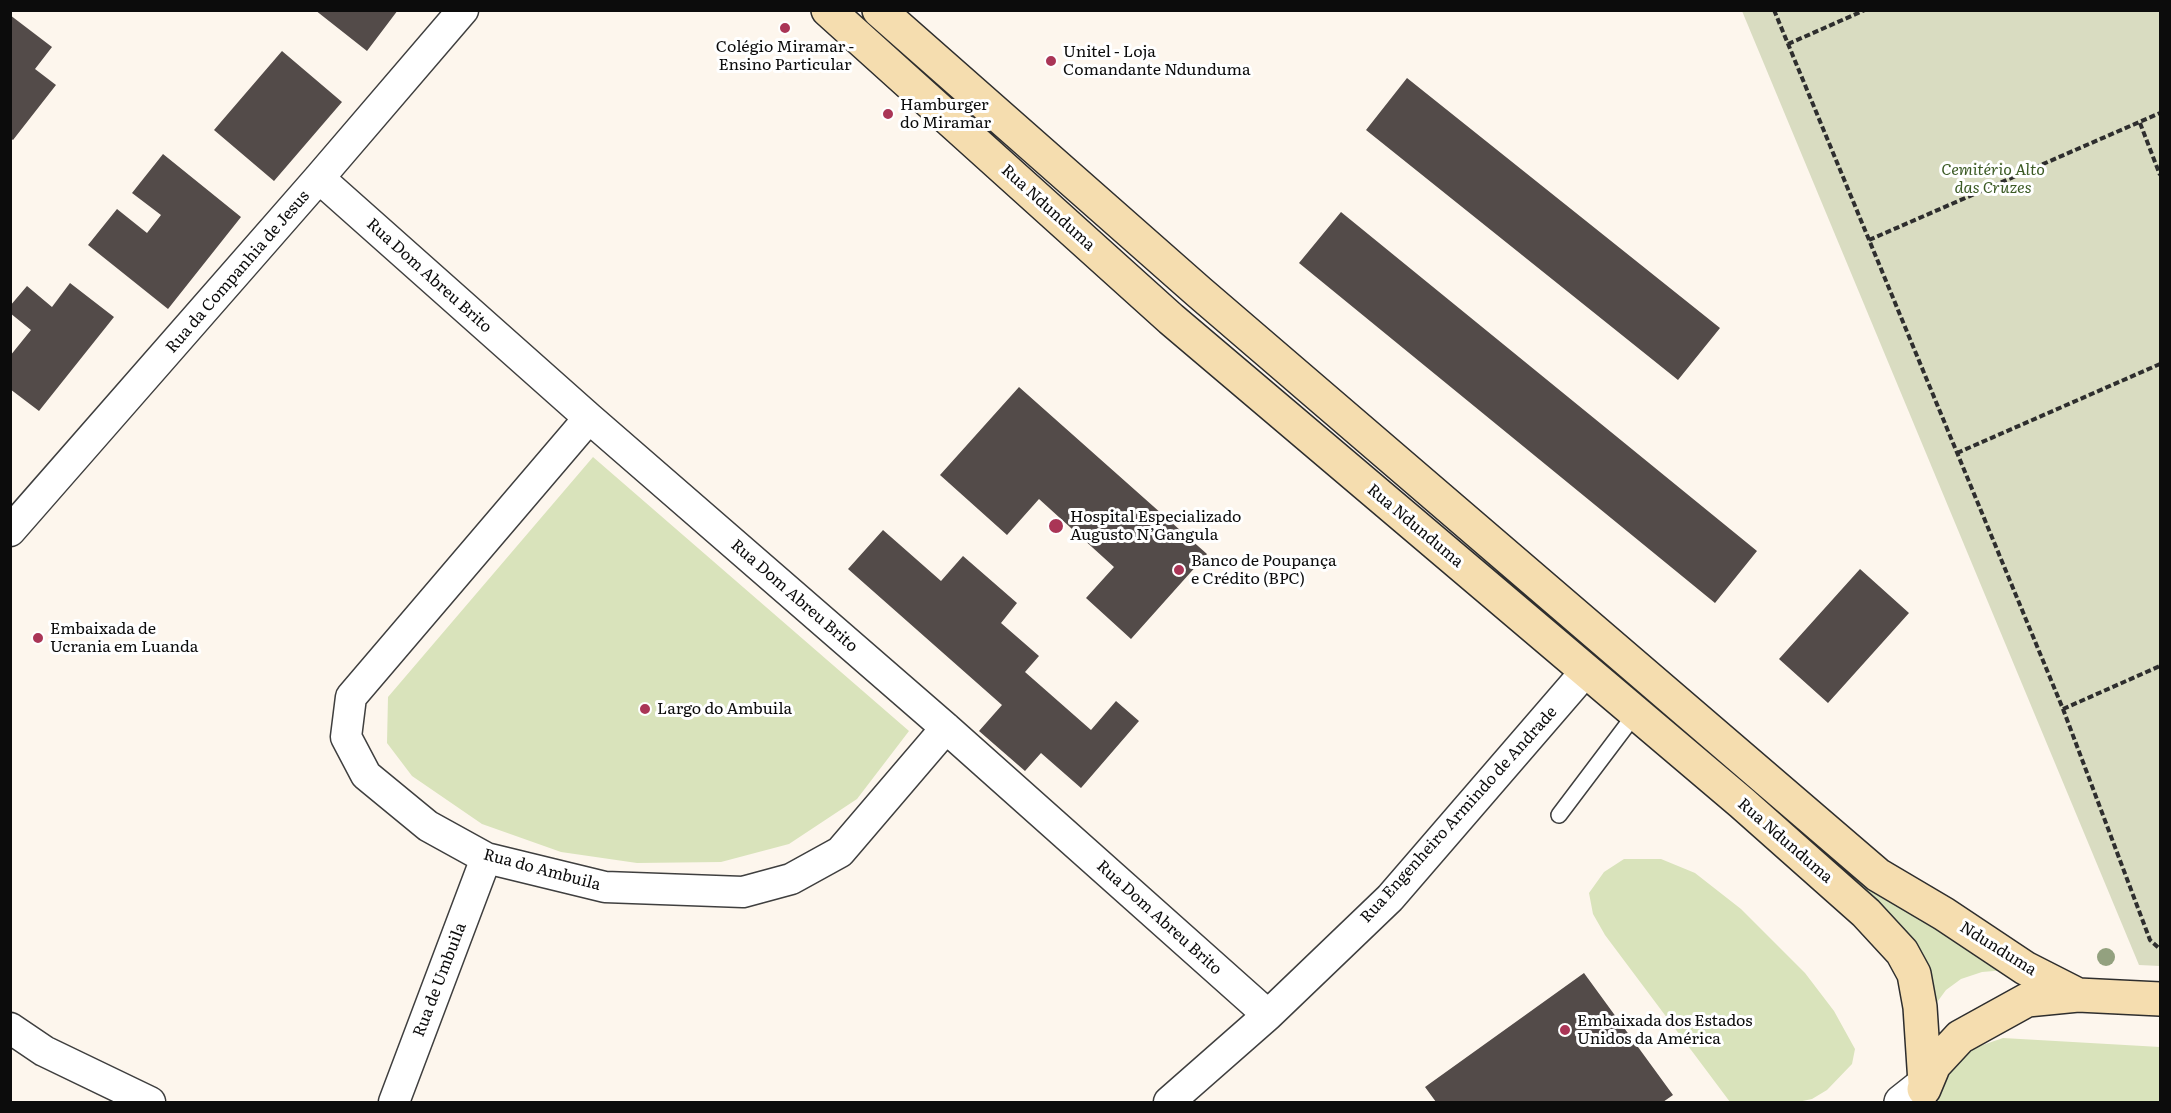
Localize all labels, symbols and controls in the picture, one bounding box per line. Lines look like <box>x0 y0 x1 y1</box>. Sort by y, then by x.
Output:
marker: Colégio Miramar - Ensino Particular <box>778 21 792 35</box>
place label: Colégio Miramar - Ensino Particular <box>716 37 854 75</box>
place label: Unitel - Loja Comandante Ndunduma <box>1063 42 1251 80</box>
marker: Unitel - Loja Comandante Ndunduma <box>1044 54 1058 68</box>
place label: Hamburger do Miramar <box>900 95 991 133</box>
marker: Hamburger do Miramar <box>881 107 895 121</box>
park label: Cemitério Alto das Cruzes <box>1941 160 2045 198</box>
street label: Rua Ndunduma <box>997 161 1099 255</box>
street label: Rua da Companhia de Jesus <box>162 187 314 357</box>
street label: Rua Dom Abreu Brito <box>362 215 496 337</box>
street label: Rua Ndunduma <box>1363 480 1467 572</box>
place label: Hospital Especializado Augusto N’Gangula <box>1070 507 1241 545</box>
marker: Hospital Especializado Augusto N’Gangula <box>1047 517 1065 535</box>
street label: Rua Dom Abreu Brito <box>727 536 861 656</box>
place label: Banco de Poupança e Crédito (BPC) <box>1191 551 1337 589</box>
marker: Banco de Poupança e Crédito (BPC) <box>1172 563 1186 577</box>
place label: Embaixada de Ucrania em Luanda <box>50 619 198 657</box>
marker: Embaixada de Ucrania em Luanda <box>31 631 45 645</box>
place label: Largo do Ambuila <box>657 699 792 719</box>
marker: Largo do Ambuila <box>638 702 652 716</box>
street label: Rua Engenheiro Armindo de Andrade <box>1357 703 1561 927</box>
street label: Rua Ndunduma <box>1734 795 1836 887</box>
street label: Rua do Ambuila <box>481 845 603 895</box>
street label: Rua Dom Abreu Brito <box>1092 857 1226 979</box>
street label: Ndunduma <box>1956 918 2040 980</box>
street label: Rua de Umbuila <box>409 920 471 1040</box>
place label: Embaixada dos Estados Unidos da América <box>1577 1011 1752 1049</box>
marker: Embaixada dos Estados Unidos da América <box>1558 1023 1572 1037</box>

